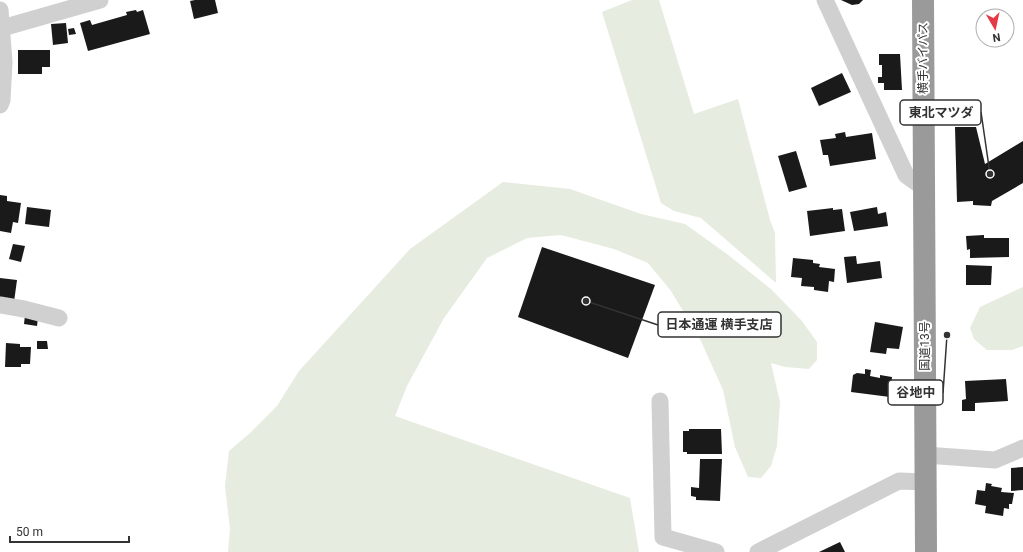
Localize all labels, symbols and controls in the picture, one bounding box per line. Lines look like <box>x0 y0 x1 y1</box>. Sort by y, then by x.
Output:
north arrow <box>975 8 1015 48</box>
street label: 横手バイパス <box>916 22 930 94</box>
text: N <box>991 30 1001 44</box>
callout: 東北マツダ <box>900 100 981 125</box>
text: 東北マツダ <box>908 105 974 120</box>
callout: 日本通運 横手支店 <box>658 312 781 337</box>
text: 日本通運 横手支店 <box>665 317 773 332</box>
street label: 国道13号 <box>918 321 932 371</box>
callout: 谷地中 <box>888 380 943 405</box>
text: 谷地中 <box>896 385 936 400</box>
scale bar <box>10 518 129 544</box>
text: 50 m <box>16 525 43 539</box>

